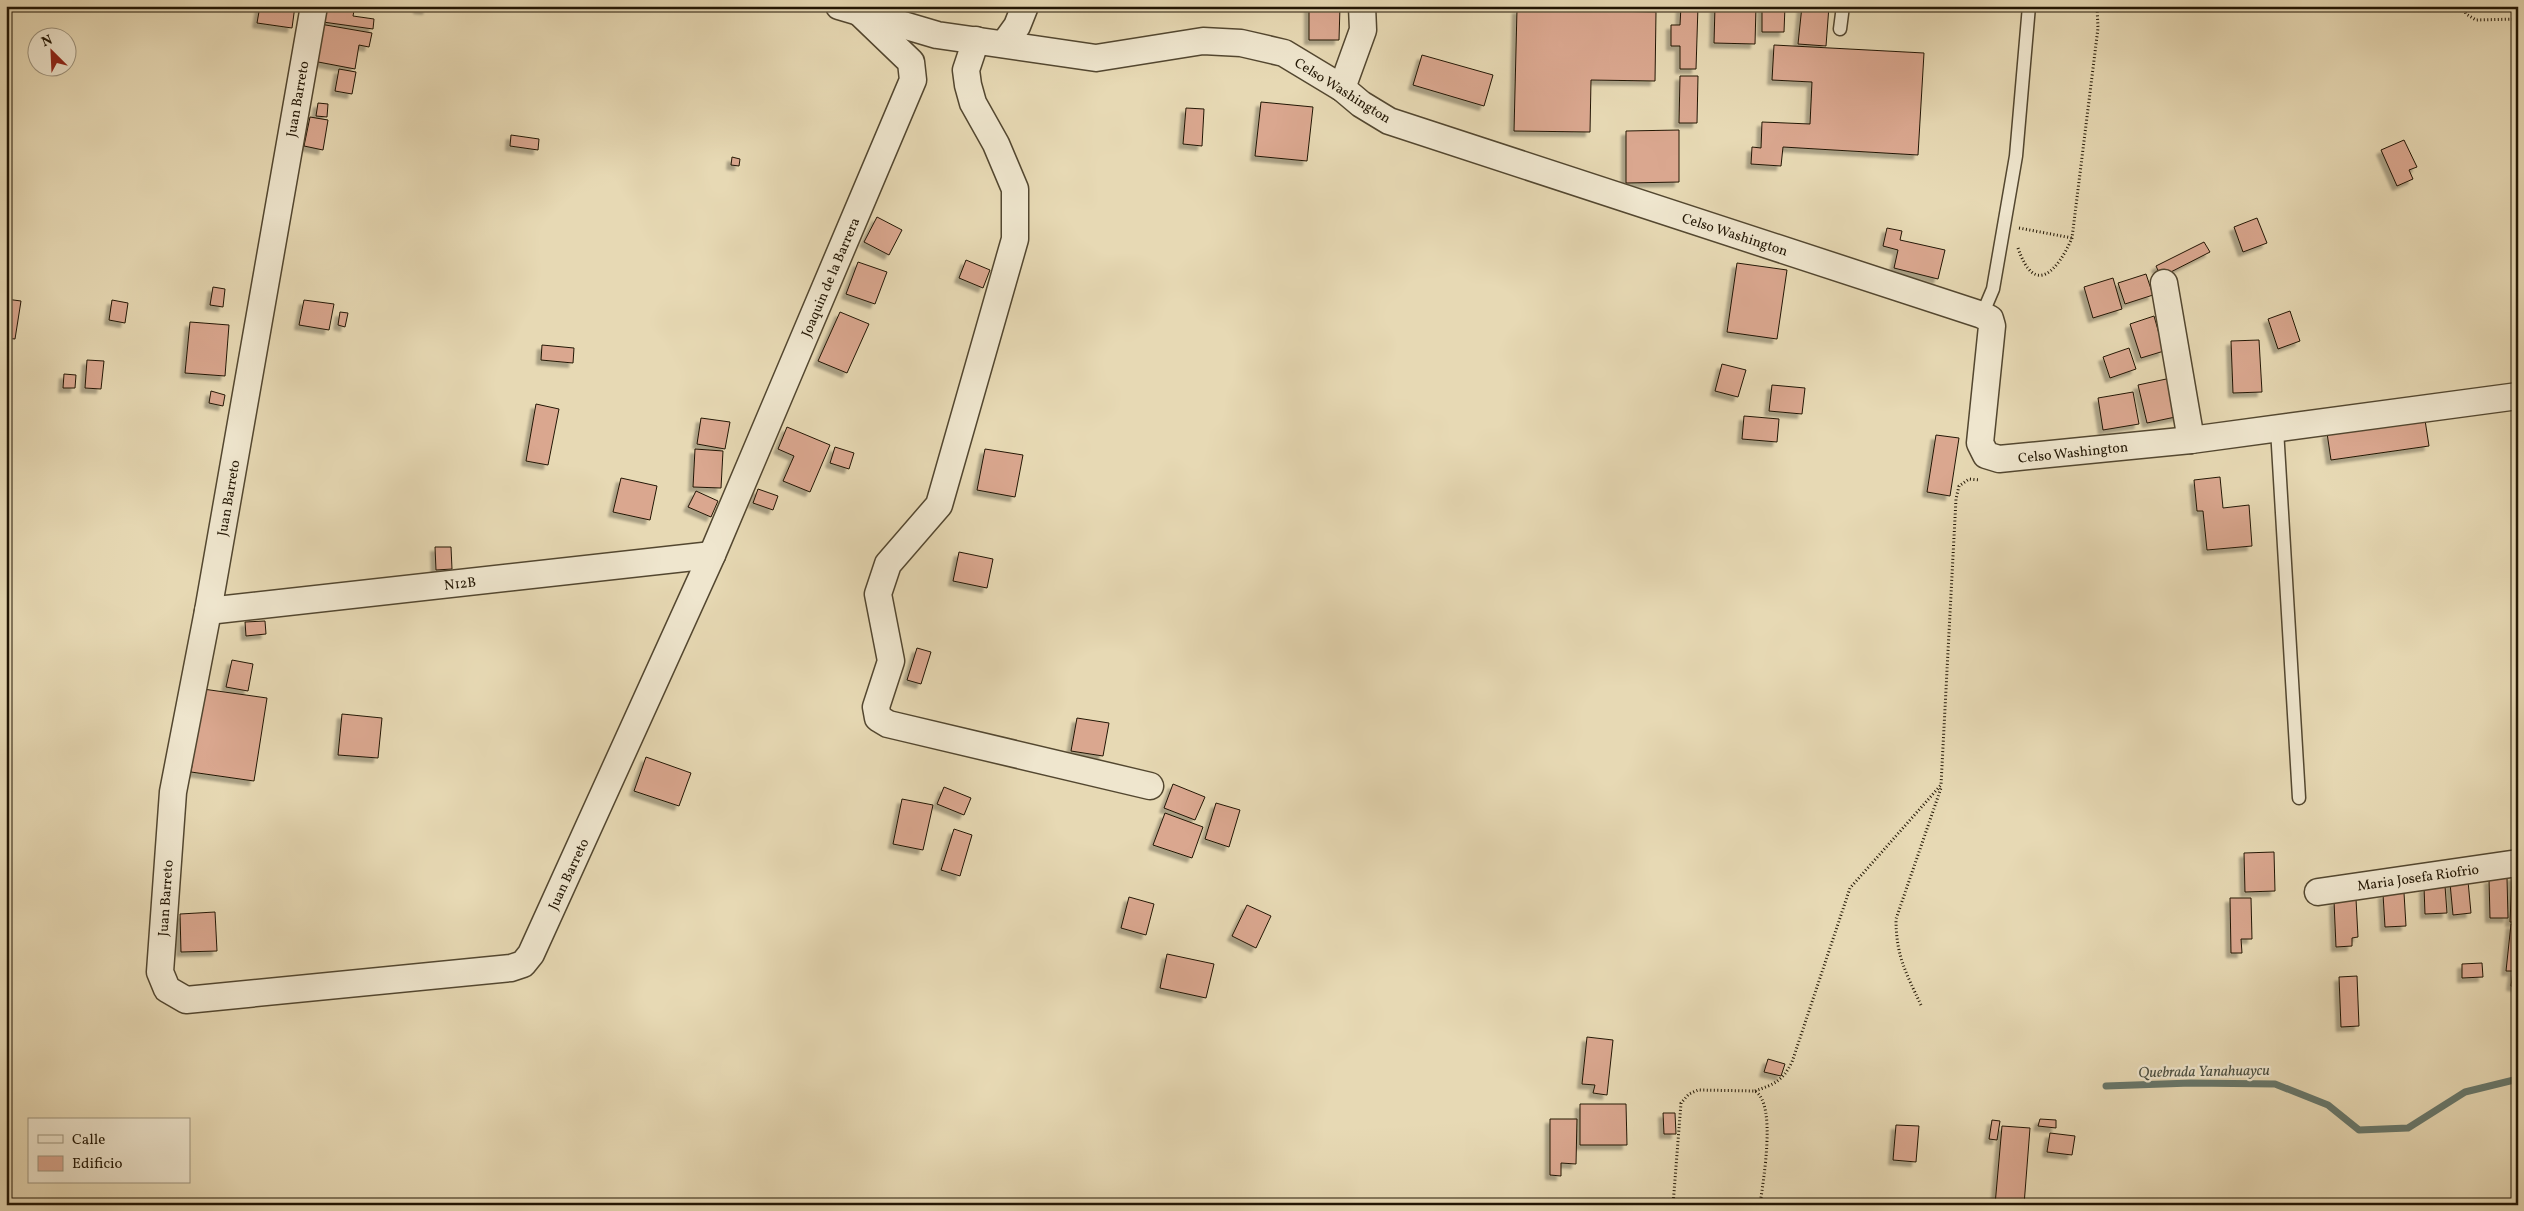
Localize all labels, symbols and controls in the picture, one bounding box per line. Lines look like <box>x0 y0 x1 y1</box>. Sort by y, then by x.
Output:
north arrow <box>28 28 78 78</box>
text: N <box>39 31 56 52</box>
street label: Celso Washington <box>1290 54 1394 129</box>
street label: Juan Barreto <box>282 60 315 139</box>
street label: Celso Washington <box>1679 209 1790 262</box>
street label: Joaquin de la Barrera <box>798 215 865 340</box>
street label: Celso Washington <box>2017 438 2129 469</box>
street label: Juan Barreto <box>213 459 246 538</box>
street label: N12B <box>443 573 477 596</box>
street label: Juan Barreto <box>544 836 594 914</box>
street label: Juan Barreto <box>154 859 179 937</box>
street label: Maria Josefa Riofrio <box>2356 861 2480 896</box>
water label: Quebrada Yanahuaycu <box>2138 1061 2270 1084</box>
legend <box>28 1118 190 1184</box>
text: Calle <box>72 1130 105 1151</box>
text: Edificio <box>72 1154 123 1175</box>

